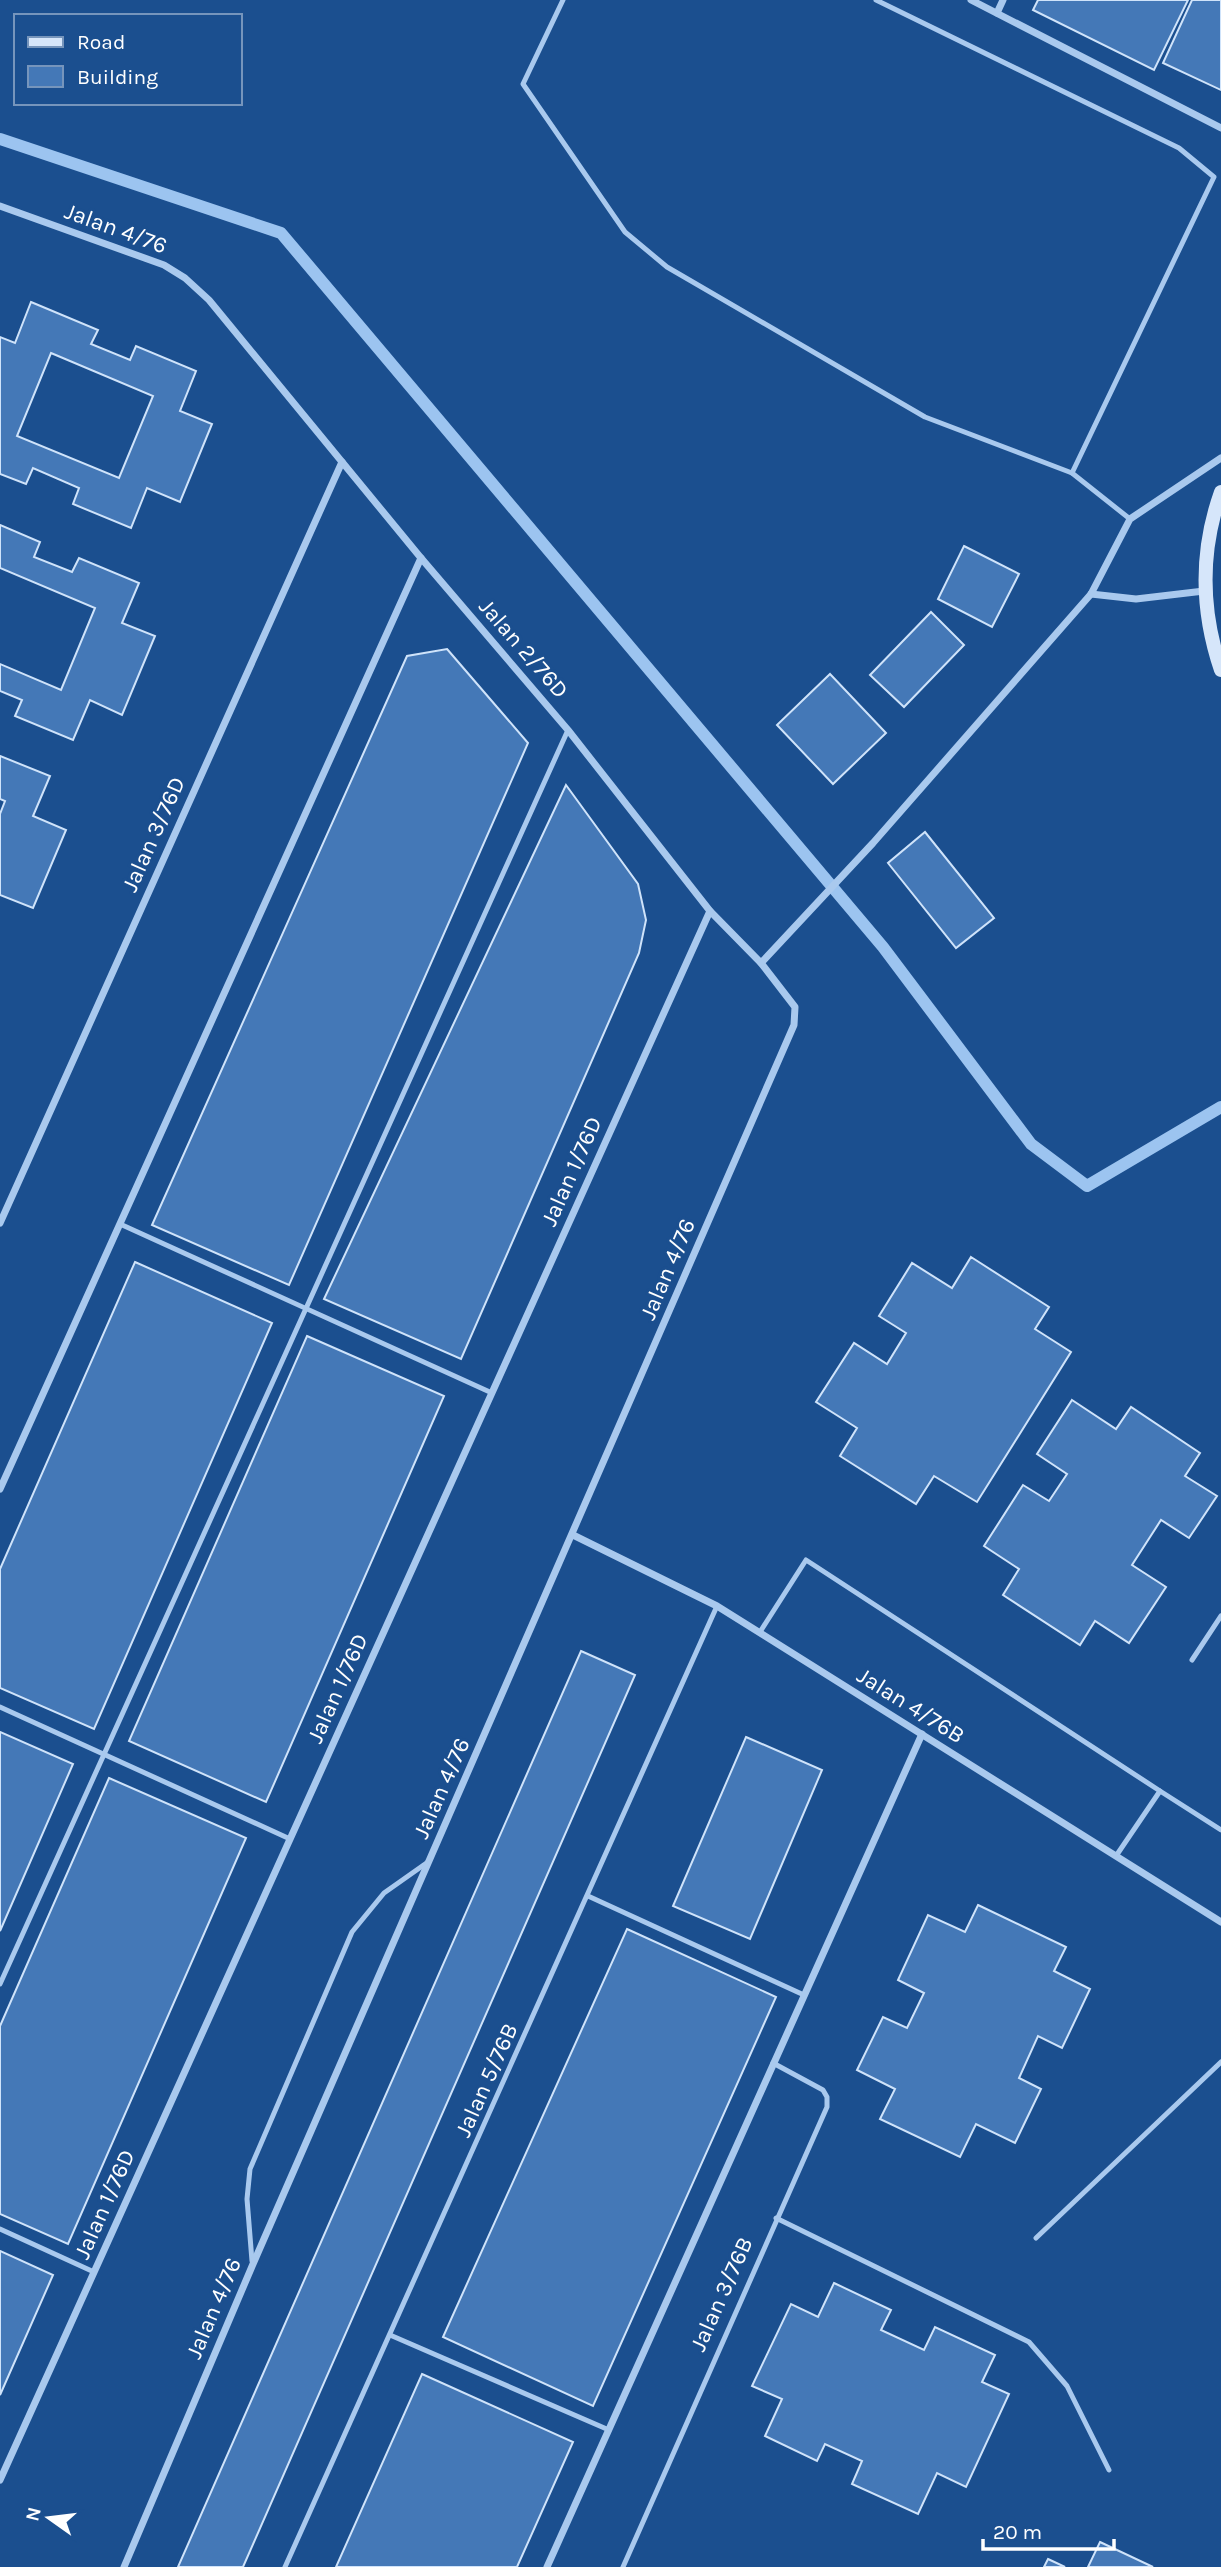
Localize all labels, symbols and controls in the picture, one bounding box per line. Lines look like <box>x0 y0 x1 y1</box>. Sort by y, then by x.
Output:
legend <box>14 14 242 105</box>
text: Road <box>77 30 125 54</box>
text: Building <box>77 65 158 89</box>
street label: Jalan 4/76 <box>61 197 171 259</box>
street label: Jalan 2/76D <box>473 593 574 704</box>
street label: Jalan 3/76D <box>116 773 191 896</box>
street label: Jalan 1/76D <box>535 1112 608 1230</box>
street label: Jalan 4/76 <box>634 1215 701 1324</box>
street label: Jalan 1/76D <box>301 1629 374 1747</box>
street label: Jalan 4/76B <box>852 1662 969 1749</box>
street label: Jalan 4/76 <box>407 1734 476 1843</box>
street label: Jalan 5/76B <box>449 2019 524 2141</box>
street label: Jalan 1/76D <box>68 2145 141 2263</box>
street label: Jalan 3/76B <box>684 2233 759 2355</box>
street label: Jalan 4/76 <box>180 2254 247 2363</box>
north arrow <box>14 2483 84 2553</box>
text: N <box>21 2505 46 2523</box>
scale bar <box>983 2508 1114 2552</box>
text: 20 m <box>993 2520 1042 2544</box>

